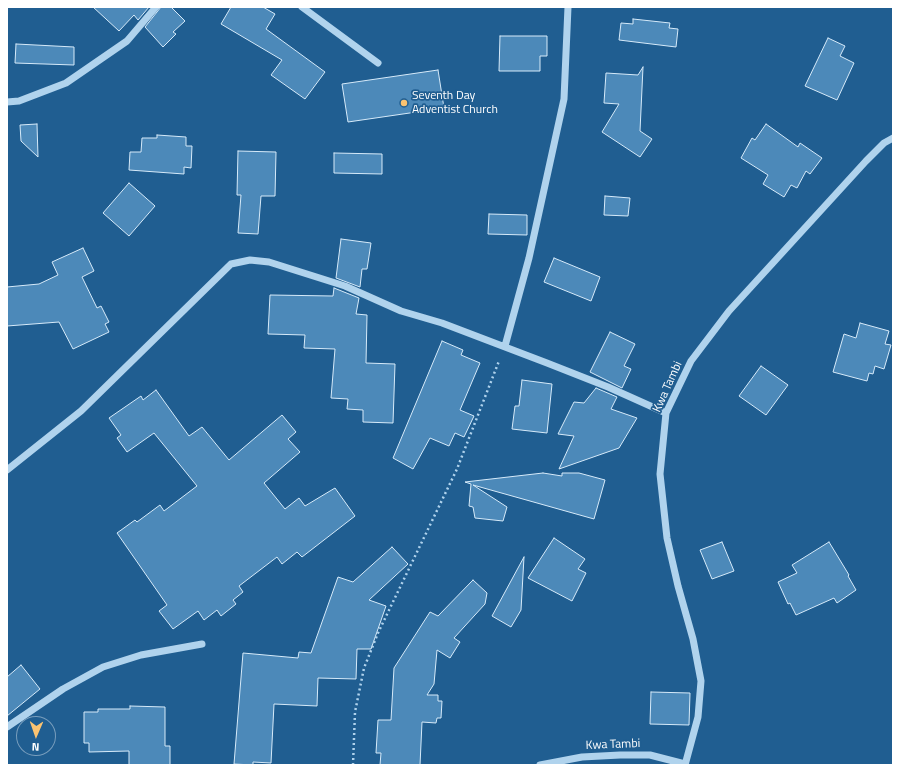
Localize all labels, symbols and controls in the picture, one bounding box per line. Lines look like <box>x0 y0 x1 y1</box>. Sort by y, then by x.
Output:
place label: Seventh Day Adventist Church <box>412 89 498 117</box>
marker: Seventh Day Adventist Church <box>399 98 409 108</box>
street label: Kwa Tambi <box>650 359 686 415</box>
north arrow <box>16 716 56 756</box>
street label: Kwa Tambi <box>586 737 640 753</box>
text: N <box>32 739 40 755</box>

